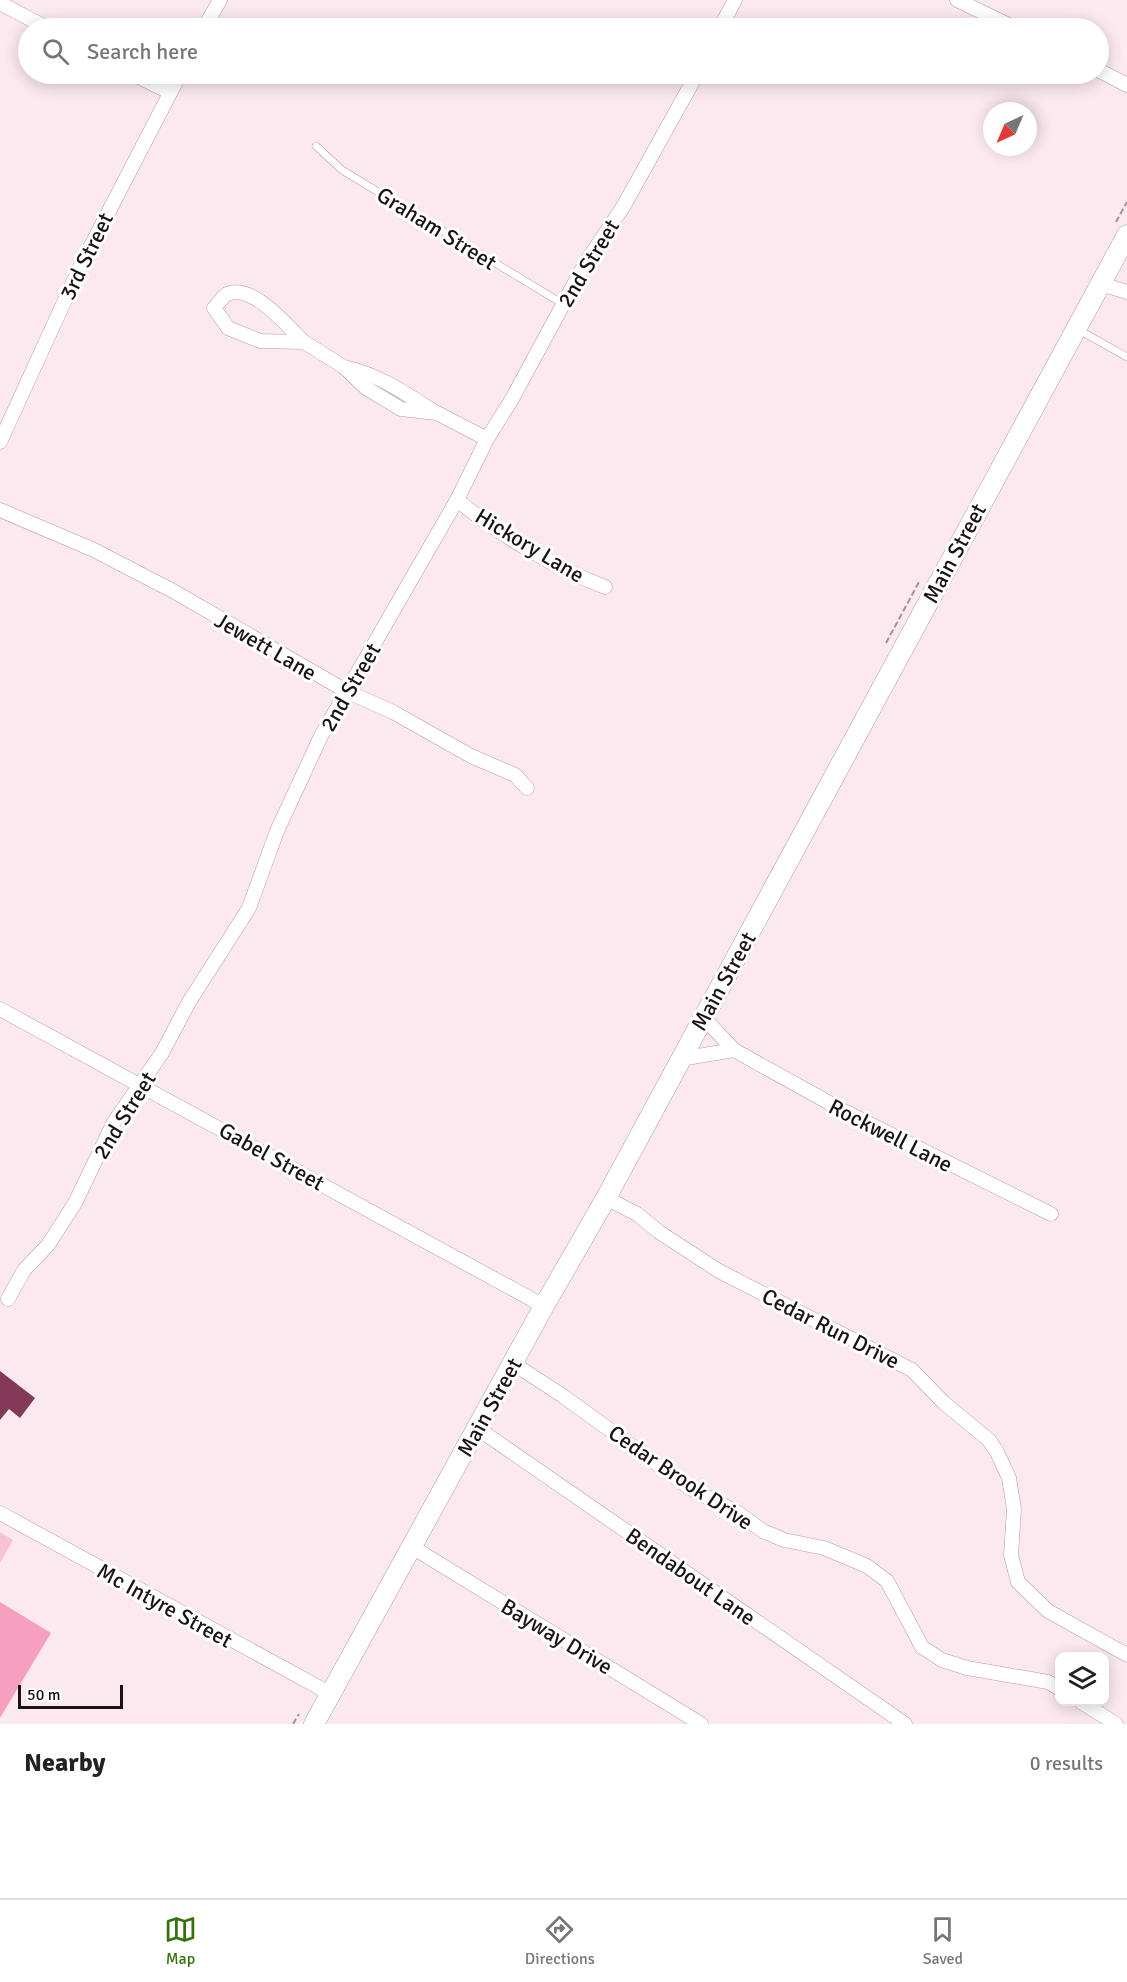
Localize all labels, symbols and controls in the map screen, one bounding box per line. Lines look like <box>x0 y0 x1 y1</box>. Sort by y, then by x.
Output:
search box <box>18 18 1109 84</box>
icon: search <box>39 35 72 68</box>
text: Search here <box>87 38 198 65</box>
north arrow <box>983 102 1037 156</box>
street label: Graham Street <box>372 181 502 276</box>
street label: 3rd Street <box>54 208 119 304</box>
street label: 2nd Street <box>552 214 625 312</box>
street label: Main Street <box>917 498 992 608</box>
street label: Hickory Lane <box>470 502 589 589</box>
street label: Jewett Lane <box>210 607 321 686</box>
street label: 2nd Street <box>314 638 387 736</box>
street label: Main Street <box>685 927 762 1035</box>
street label: 2nd Street <box>87 1066 162 1164</box>
street label: Rockwell Lane <box>824 1093 957 1178</box>
street label: Gabel Street <box>214 1116 330 1197</box>
street label: Cedar Run Drive <box>758 1282 904 1375</box>
street label: Main Street <box>451 1353 528 1461</box>
street label: Cedar Brook Drive <box>603 1419 758 1536</box>
street label: Bendabout Lane <box>621 1522 761 1631</box>
street label: Mc Intyre Street <box>92 1557 237 1654</box>
street label: Bayway Drive <box>496 1593 617 1680</box>
map controls <box>1055 1652 1109 1706</box>
button: layers <box>1055 1652 1109 1706</box>
scale bar <box>18 1682 123 1710</box>
text: 50 m <box>27 1685 61 1705</box>
text: Nearby <box>24 1747 105 1779</box>
text: 0 results <box>1030 1751 1103 1776</box>
tab: Map <box>164 1913 197 1969</box>
tab: Directions <box>525 1913 595 1969</box>
tab: Saved <box>923 1913 963 1969</box>

